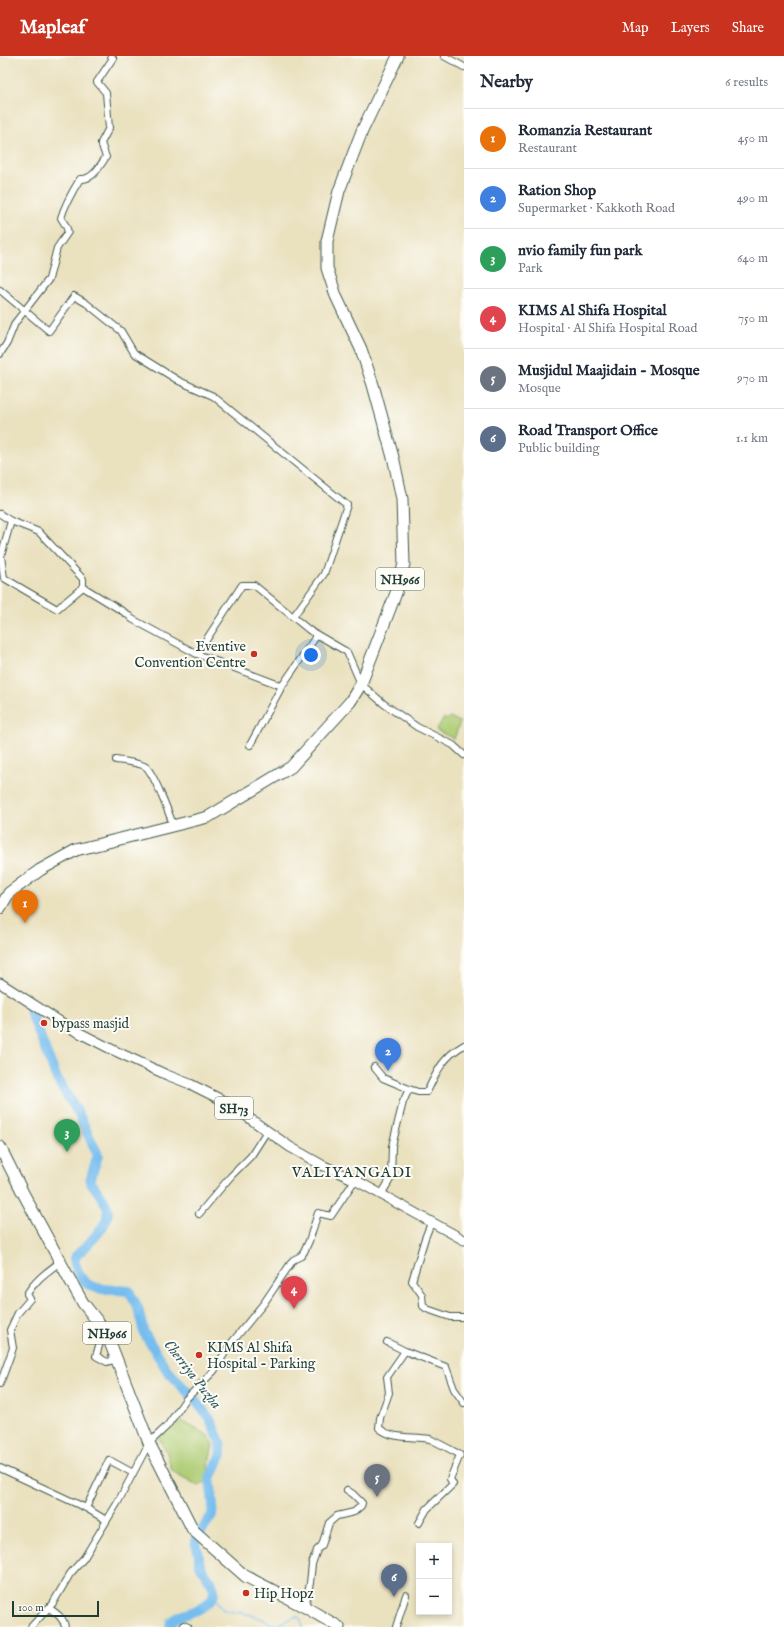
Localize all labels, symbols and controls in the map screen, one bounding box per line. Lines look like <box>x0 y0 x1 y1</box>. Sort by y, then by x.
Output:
text: Mapleaf <box>20 16 85 40</box>
text: Map <box>622 19 649 37</box>
text: Layers <box>671 19 710 37</box>
text: Share <box>732 19 764 37</box>
text: Nearby <box>480 72 533 93</box>
text: 6 results <box>725 74 768 91</box>
text: Romanzia Restaurant <box>518 121 652 140</box>
text: 1 <box>491 130 495 147</box>
text: 450 m <box>738 130 768 147</box>
text: Restaurant <box>518 140 577 157</box>
text: Ration Shop <box>518 181 596 200</box>
text: 2 <box>490 190 496 207</box>
text: 490 m <box>737 190 768 207</box>
text: Supermarket · Kakkoth Road <box>518 200 675 217</box>
text: nvio family fun park <box>518 241 642 260</box>
text: 3 <box>491 250 495 267</box>
text: 640 m <box>737 250 768 267</box>
text: Park <box>518 260 543 277</box>
text: KIMS Al Shifa Hospital <box>518 301 667 320</box>
text: 4 <box>490 310 496 327</box>
text: 750 m <box>738 310 768 327</box>
text: Hospital · Al Shifa Hospital Road <box>518 320 697 337</box>
text: Musjidul Maajidain - Mosque <box>518 361 700 380</box>
text: 5 <box>491 370 495 387</box>
text: 970 m <box>737 370 768 387</box>
text: Mosque <box>518 380 561 397</box>
text: Road Transport Office <box>518 421 658 440</box>
text: 6 <box>490 430 496 447</box>
text: 1.1 km <box>736 430 768 447</box>
text: Public building <box>518 440 600 457</box>
road number: NH966 <box>376 568 424 590</box>
place label: Eventive Convention Centre <box>134 638 247 672</box>
your location <box>301 645 321 665</box>
marker: Eventive Convention Centre <box>249 649 259 659</box>
pin: 1 <box>12 890 38 923</box>
place label: bypass masjid <box>52 1015 130 1033</box>
marker: bypass masjid <box>39 1018 49 1028</box>
pin: 2 <box>375 1038 401 1071</box>
road number: SH73 <box>215 1097 253 1119</box>
pin: 3 <box>54 1119 80 1152</box>
district label: VALIYANGADI <box>291 1163 412 1182</box>
pin: 4 <box>281 1276 307 1309</box>
road number: NH966 <box>83 1322 131 1344</box>
water label: Cherriya Puzha <box>160 1336 226 1413</box>
place label: KIMS Al Shifa Hospital - Parking <box>207 1339 316 1373</box>
marker: KIMS Al Shifa Hospital - Parking <box>194 1350 204 1360</box>
pin: 5 <box>364 1464 390 1497</box>
map controls <box>416 1543 452 1615</box>
button: + <box>416 1543 452 1579</box>
pin: 6 <box>381 1564 407 1597</box>
button: − <box>416 1579 452 1615</box>
place label: Hip Hopz <box>254 1585 314 1603</box>
marker: Hip Hopz <box>241 1588 251 1598</box>
scale bar <box>12 1599 99 1618</box>
text: 100 m <box>18 1601 44 1615</box>

